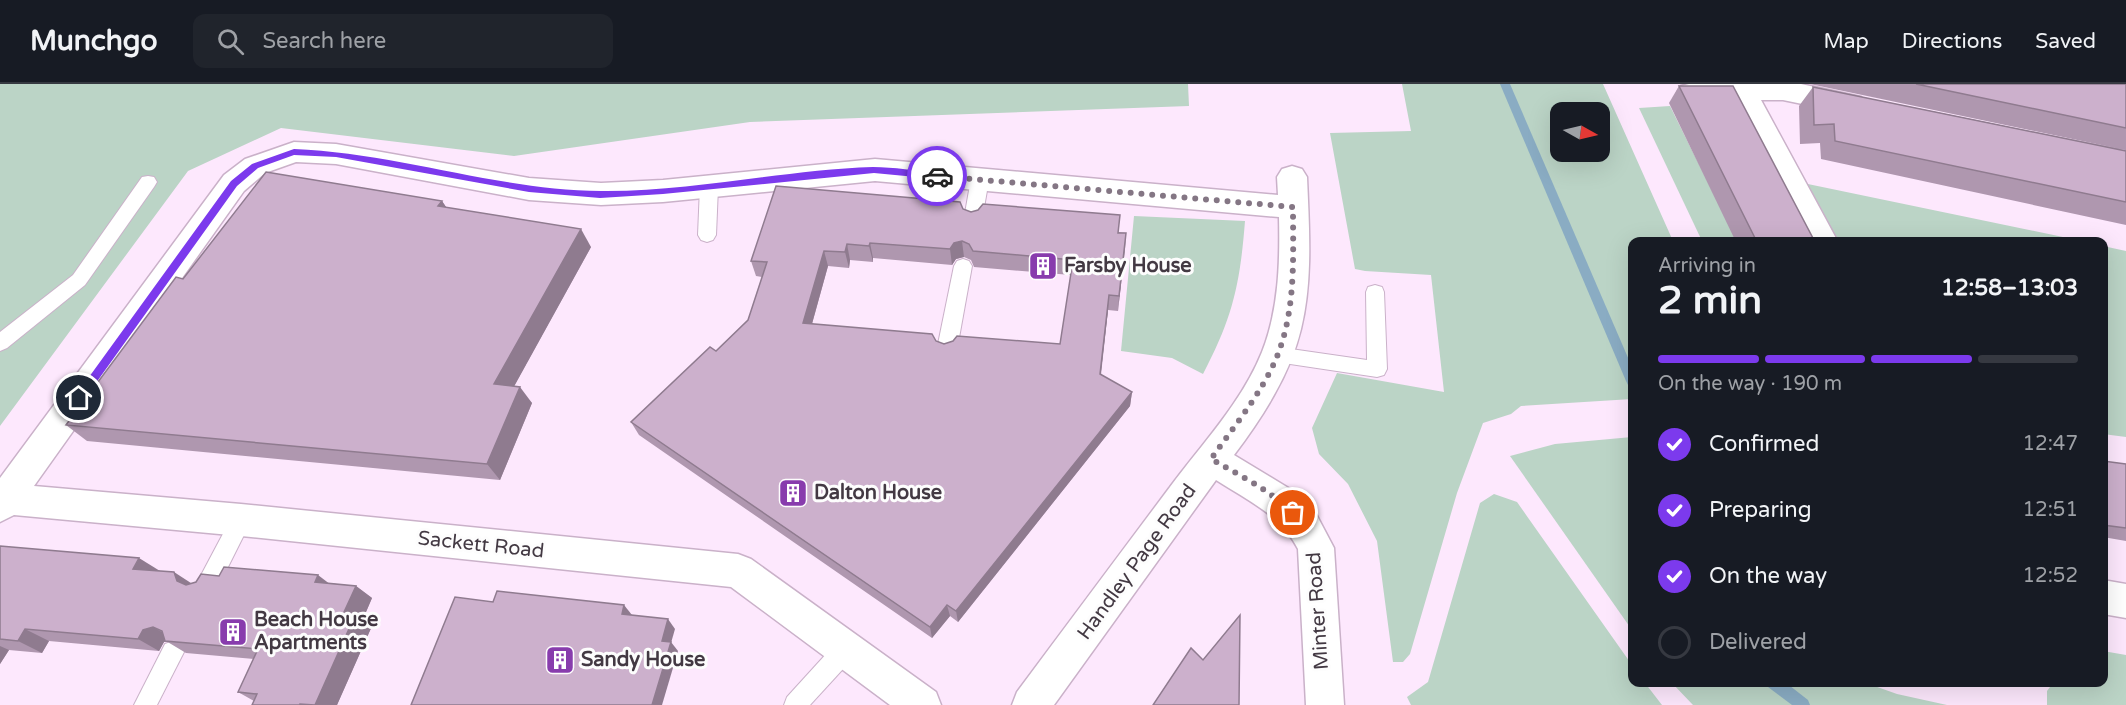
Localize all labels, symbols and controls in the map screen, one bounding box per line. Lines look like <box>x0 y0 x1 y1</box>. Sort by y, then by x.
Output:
search box <box>193 14 613 68</box>
text: Munchgo <box>30 24 157 58</box>
icon: search <box>214 25 247 58</box>
text: Search here <box>262 28 386 54</box>
text: Map <box>1823 29 1869 54</box>
text: Directions <box>1902 29 2002 54</box>
text: Saved <box>2035 29 2096 54</box>
north arrow <box>1550 102 1610 162</box>
map controls <box>1550 102 1610 162</box>
courier <box>907 146 967 206</box>
icon: car <box>921 160 954 193</box>
building icon: Farsby House <box>1027 250 1059 282</box>
place label: Farsby House <box>1064 254 1192 278</box>
text: Arriving in <box>1658 254 1756 278</box>
text: 12:58–13:03 <box>1941 275 2078 301</box>
text: 2 min <box>1658 277 1762 324</box>
pin <box>53 372 104 423</box>
text: On the way · 190 m <box>1658 372 1842 396</box>
icon: home <box>62 381 95 414</box>
icon: check <box>1658 428 1691 461</box>
text: Confirmed <box>1709 431 1819 457</box>
text: 12:47 <box>2023 432 2078 456</box>
building icon: Dalton House <box>777 477 809 509</box>
street label: Handley Page Road <box>1072 479 1202 645</box>
place label: Dalton House <box>814 481 942 505</box>
pin <box>1267 487 1318 538</box>
icon: check <box>1658 494 1691 527</box>
icon: bag <box>1276 496 1309 529</box>
text: Preparing <box>1709 497 1812 523</box>
text: 12:51 <box>2023 498 2078 522</box>
street label: Sackett Road <box>417 526 545 564</box>
street label: Minter Road <box>1302 551 1334 671</box>
icon: check <box>1658 560 1691 593</box>
text: On the way <box>1709 563 1827 589</box>
text: 12:52 <box>2023 564 2078 588</box>
place label: Beach House Apartments <box>254 608 378 655</box>
building icon: Beach House Apartments <box>217 616 249 648</box>
text: Delivered <box>1709 629 1807 655</box>
building icon: Sandy House <box>544 644 576 676</box>
place label: Sandy House <box>581 648 705 672</box>

